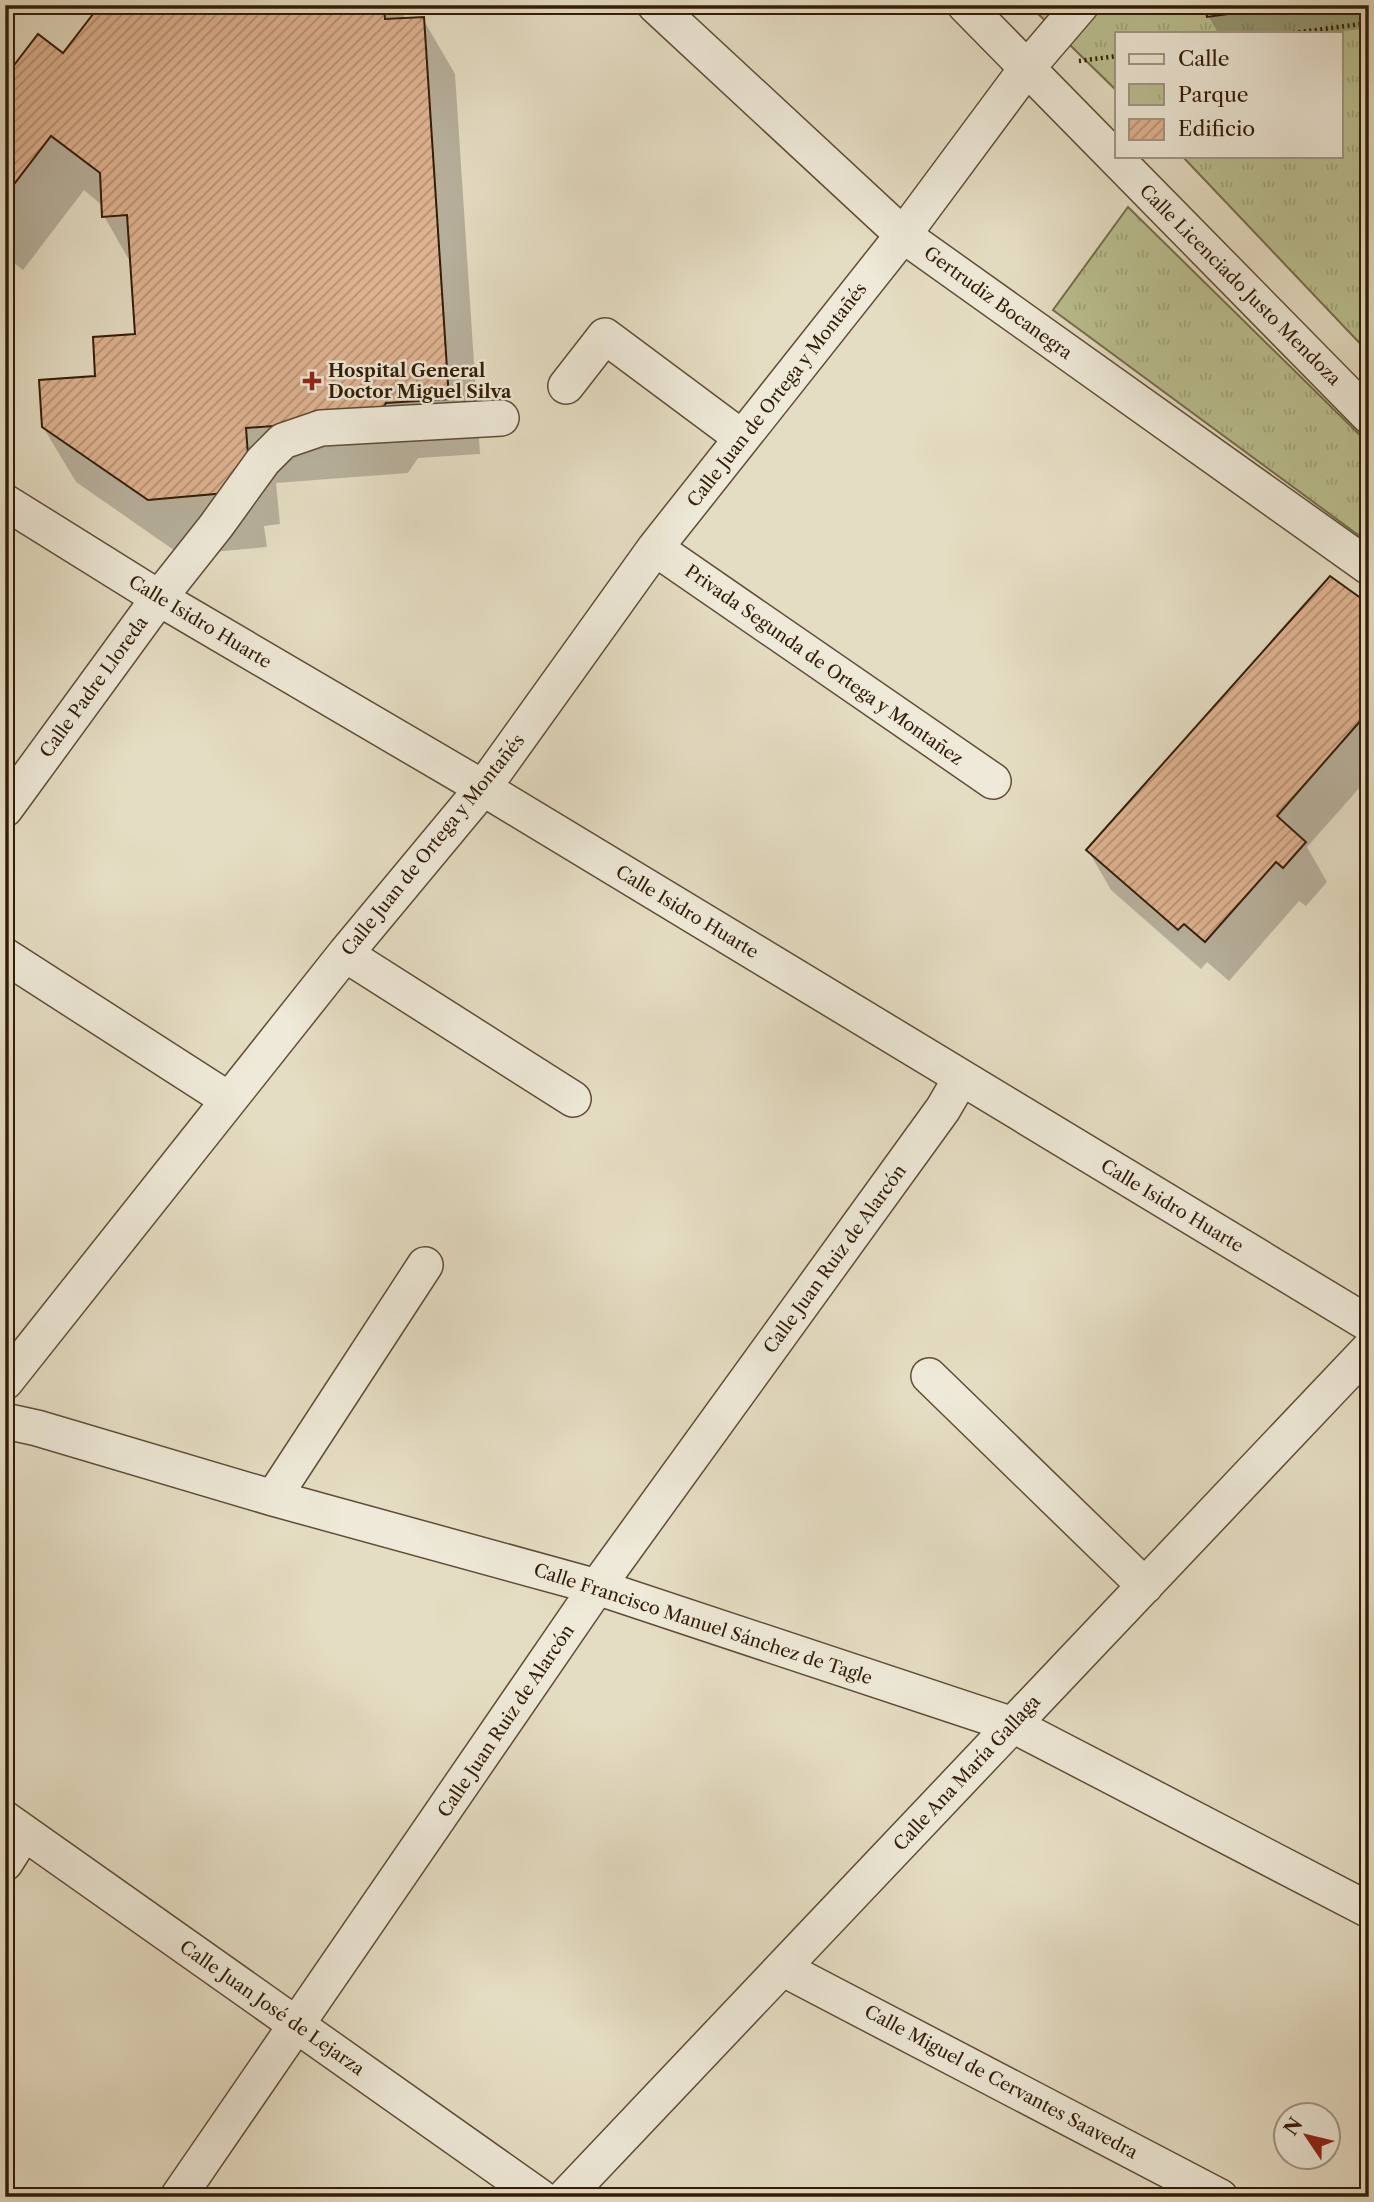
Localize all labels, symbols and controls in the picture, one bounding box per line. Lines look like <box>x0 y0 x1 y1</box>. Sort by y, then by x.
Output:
legend <box>1115 32 1342 158</box>
text: Calle <box>1178 46 1230 71</box>
text: Parque <box>1178 82 1249 107</box>
text: Edificio <box>1178 116 1255 141</box>
street label: Calle Licenciado Justo Mendoza <box>1135 180 1345 390</box>
street label: Gertrudiz Bocanegra <box>919 242 1077 365</box>
street label: Calle Juan de Ortega y Montañés <box>683 278 871 512</box>
place label: Hospital General Doctor Miguel Silva <box>328 360 512 403</box>
marker: Hospital General Doctor Miguel Silva <box>302 371 322 391</box>
street label: Privada Segunda de Ortega y Montañez <box>681 560 967 770</box>
street label: Calle Isidro Huarte <box>125 571 275 673</box>
street label: Calle Padre Lloreda <box>35 612 153 762</box>
street label: Calle Juan de Ortega y Montañés <box>337 730 529 960</box>
street label: Calle Isidro Huarte <box>612 861 762 963</box>
street label: Calle Isidro Huarte <box>1097 1155 1247 1257</box>
street label: Calle Juan Ruiz de Alarcón <box>759 1160 911 1358</box>
street label: Calle Francisco Manuel Sánchez de Tagle <box>531 1559 875 1689</box>
street label: Calle Juan Ruiz de Alarcón <box>433 1620 579 1822</box>
street label: Calle Ana María Gallaga <box>889 1690 1045 1855</box>
street label: Calle Juan José de Lejarza <box>175 1936 369 2080</box>
street label: Calle Miguel de Cervantes Saavedra <box>861 2000 1142 2164</box>
north arrow <box>1272 2100 1342 2170</box>
text: N <box>1279 2113 1308 2140</box>

